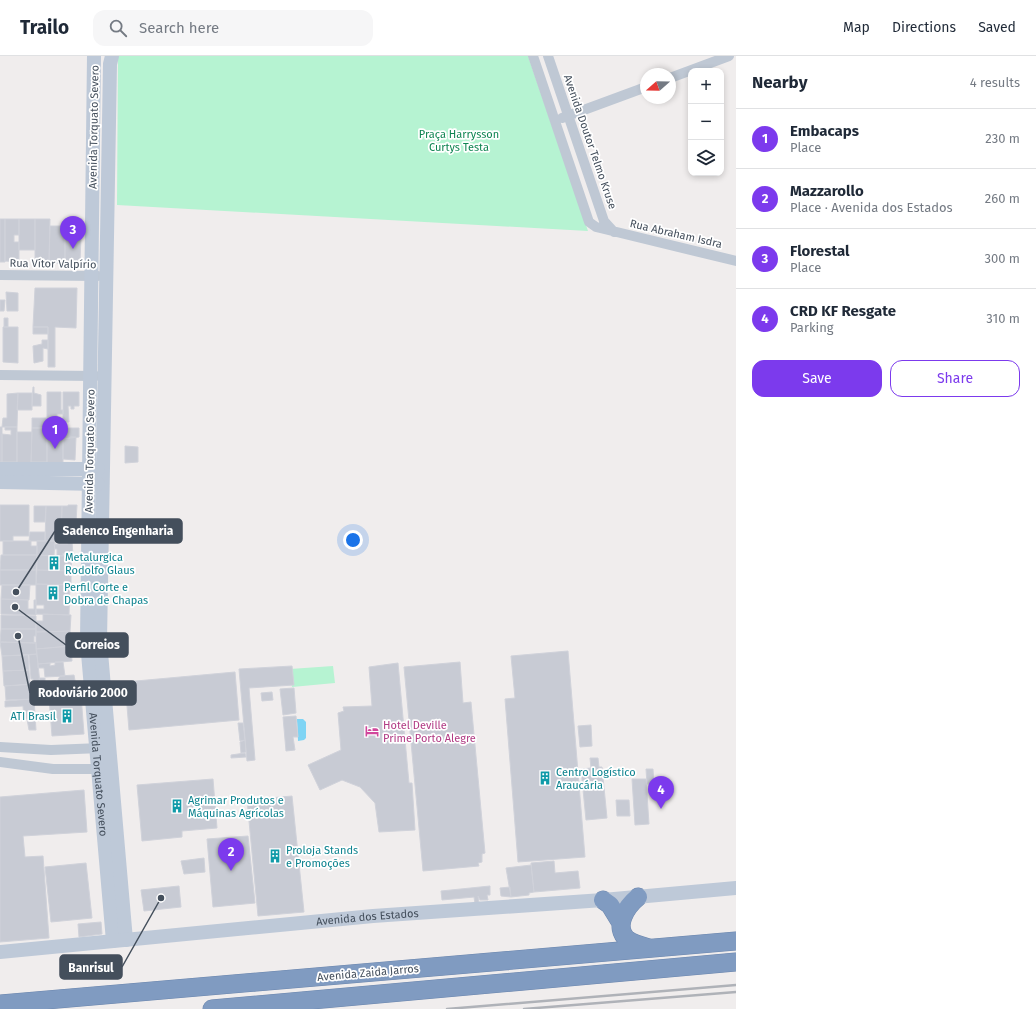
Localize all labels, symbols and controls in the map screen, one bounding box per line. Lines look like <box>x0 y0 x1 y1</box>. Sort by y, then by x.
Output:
search box <box>93 10 373 46</box>
text: Trailo <box>20 16 69 39</box>
icon: search <box>107 17 129 39</box>
text: Search here <box>139 19 219 37</box>
text: Map <box>843 19 870 36</box>
text: Directions <box>892 19 956 36</box>
text: Saved <box>978 19 1016 36</box>
street label: Avenida Torquato Severo <box>86 65 102 189</box>
north arrow <box>640 68 676 104</box>
map controls <box>688 68 724 176</box>
button: + <box>688 68 724 104</box>
text: Nearby <box>752 72 807 93</box>
street label: Avenida Doutor Telmo Kruse <box>561 73 619 211</box>
text: 4 results <box>970 75 1020 90</box>
button: − <box>688 104 724 140</box>
text: Embacaps <box>790 122 859 140</box>
park label: Praça Harrysson Curtys Testa <box>419 128 499 154</box>
text: 1 <box>762 131 768 146</box>
text: 230 m <box>985 131 1020 146</box>
button: layers <box>688 140 724 176</box>
text: Place <box>790 140 821 155</box>
text: Mazzarollo <box>790 182 864 200</box>
text: 2 <box>762 191 768 206</box>
text: 260 m <box>985 191 1020 206</box>
text: Place · Avenida dos Estados <box>790 200 953 215</box>
pin: 3 <box>60 216 86 249</box>
street label: Rua Abraham Isdra <box>629 217 723 251</box>
text: Florestal <box>790 242 850 260</box>
text: 3 <box>762 251 768 266</box>
text: 300 m <box>984 251 1020 266</box>
street label: Rua Vítor Valpírio <box>9 257 97 271</box>
text: Place <box>790 260 821 275</box>
text: CRD KF Resgate <box>790 302 896 320</box>
text: 4 <box>761 311 769 326</box>
text: 310 m <box>986 311 1020 326</box>
text: Parking <box>790 320 834 335</box>
button: Save <box>752 360 882 397</box>
button: Share <box>890 360 1020 397</box>
street label: Avenida Torquato Severo <box>82 389 98 513</box>
pin: 1 <box>42 416 68 449</box>
callout: Sadenco Engenharia <box>55 519 182 543</box>
text: Sadenco Engenharia <box>63 524 174 538</box>
your location <box>343 530 363 550</box>
place label: Metalurgica Rodolfo Glaus <box>65 551 135 577</box>
building icon: Metalurgica Rodolfo Glaus <box>46 555 62 571</box>
place label: Perfil Corte e Dobra de Chapas <box>64 581 148 607</box>
building icon: Perfil Corte e Dobra de Chapas <box>45 585 61 601</box>
callout: Correios <box>66 633 128 657</box>
text: Correios <box>74 638 120 652</box>
callout: Rodoviário 2000 <box>30 681 136 705</box>
text: Rodoviário 2000 <box>38 686 128 700</box>
building icon: ATI Brasil <box>59 708 75 724</box>
place label: ATI Brasil <box>11 710 56 723</box>
street label: Avenida Torquato Severo <box>87 712 110 837</box>
place label: Hotel Deville Prime Porto Alegre <box>383 719 476 745</box>
hotel icon: Hotel Deville Prime Porto Alegre <box>364 723 380 739</box>
place label: Centro Logístico Araucária <box>556 766 636 792</box>
building icon: Centro Logístico Araucária <box>537 770 553 786</box>
pin: 4 <box>648 776 674 809</box>
place label: Agrimar Produtos e Máquinas Agrícolas <box>188 794 284 820</box>
building icon: Agrimar Produtos e Máquinas Agrícolas <box>169 798 185 814</box>
pin: 2 <box>218 838 244 871</box>
place label: Proloja Stands e Promoções <box>286 844 358 870</box>
building icon: Proloja Stands e Promoções <box>267 848 283 864</box>
street label: Avenida dos Estados <box>315 906 419 928</box>
callout: Banrisul <box>60 955 122 979</box>
text: Banrisul <box>68 961 114 975</box>
street label: Avenida Zaida Jarros <box>317 962 419 984</box>

